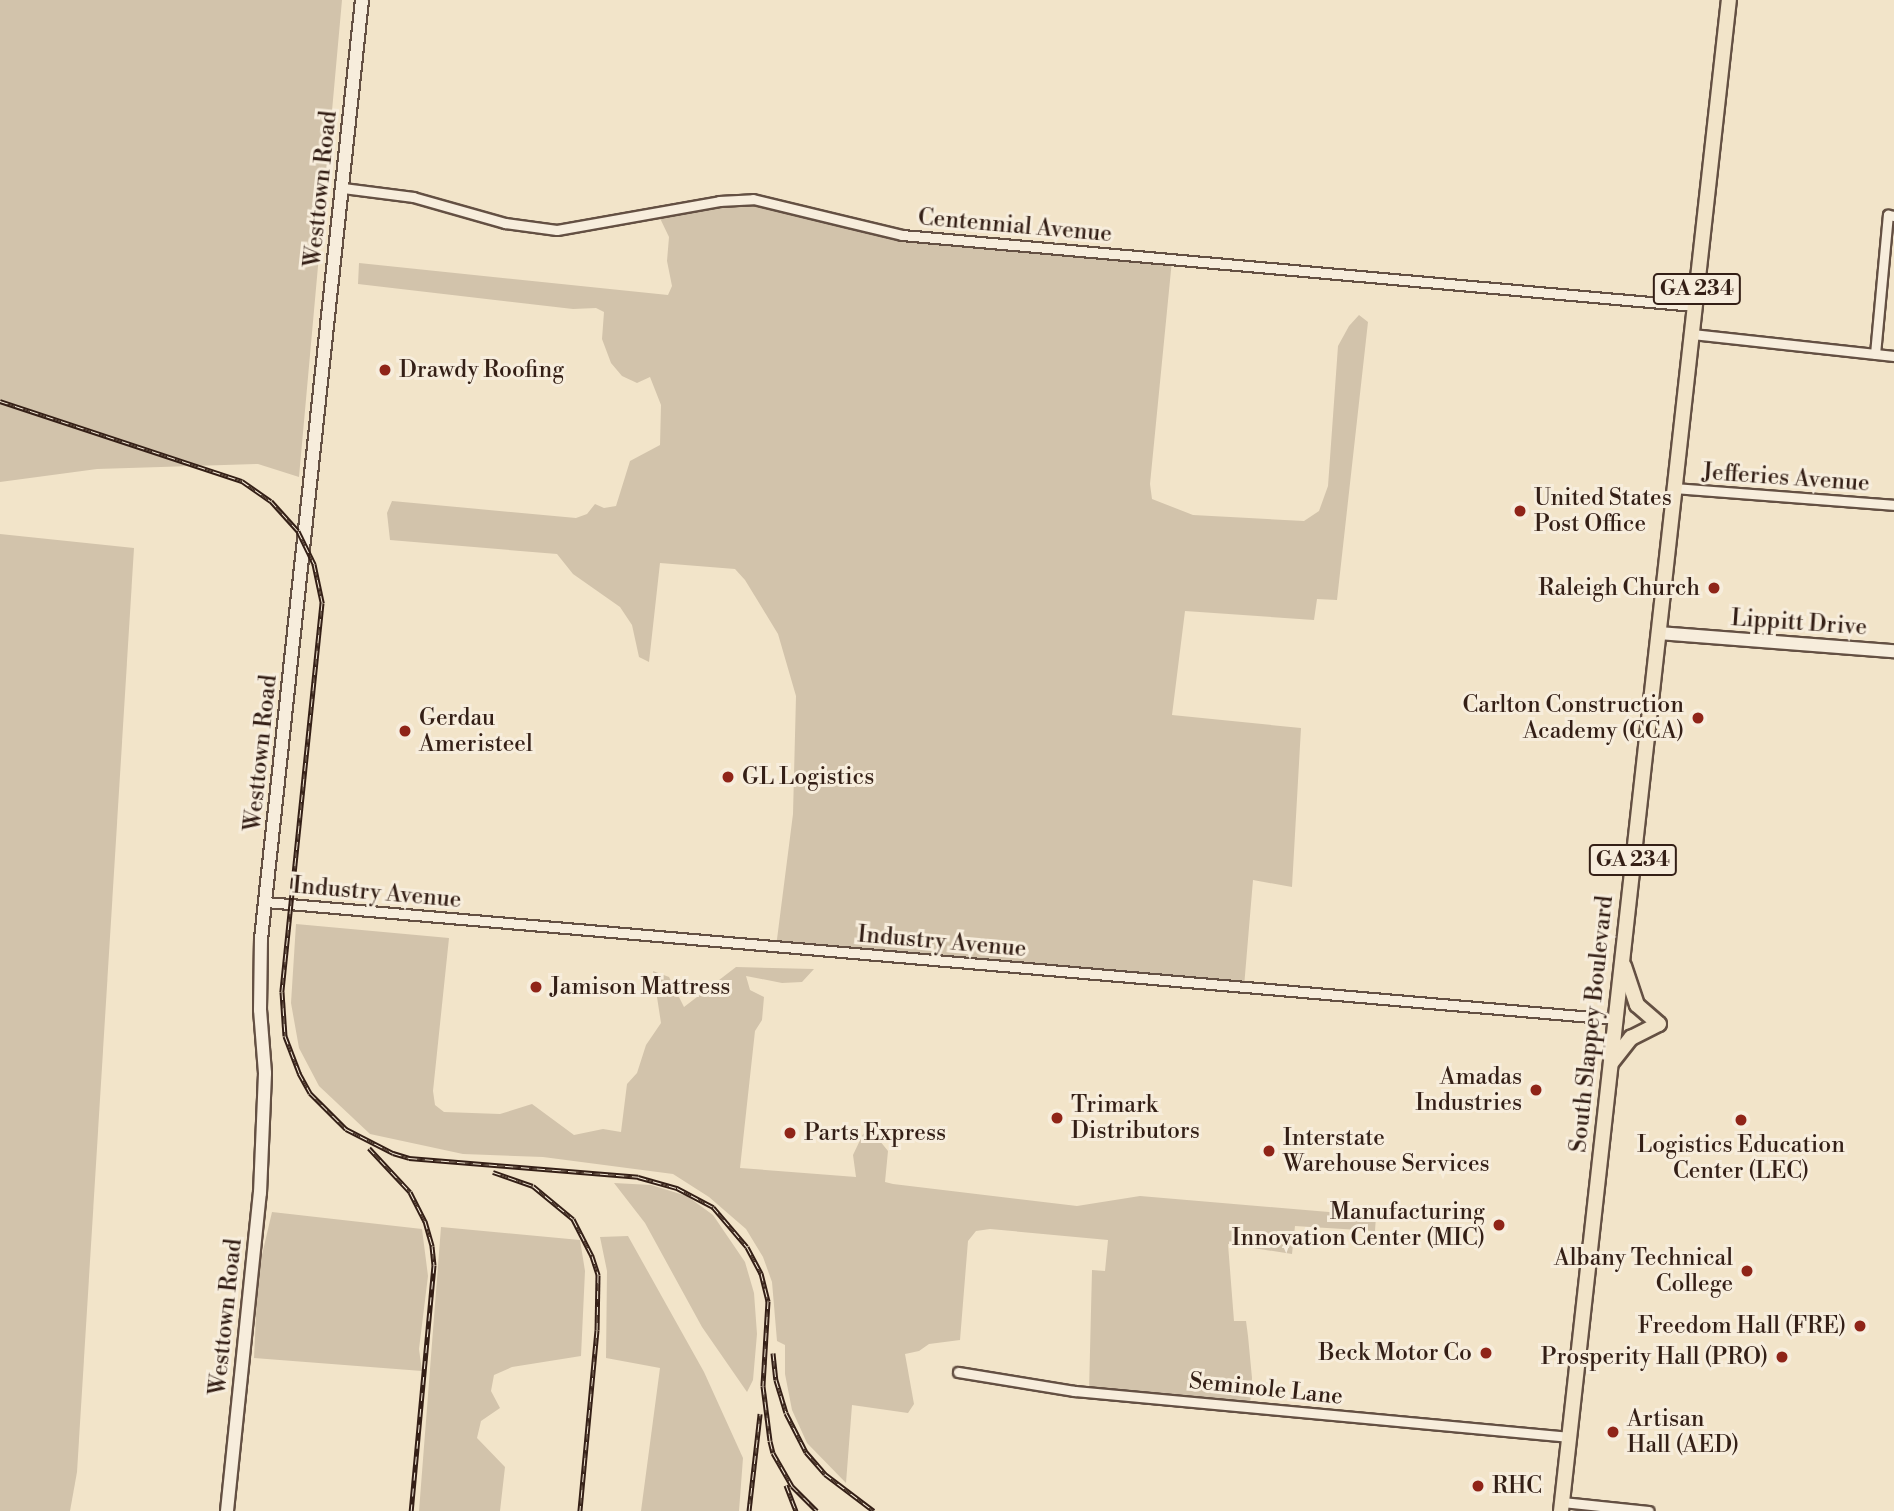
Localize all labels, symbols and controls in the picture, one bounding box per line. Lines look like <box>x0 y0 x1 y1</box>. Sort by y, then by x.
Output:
street label: Westtown Road <box>299 109 343 269</box>
street label: Centennial Avenue <box>917 204 1113 248</box>
road number: GA 234 <box>1652 272 1742 306</box>
place label: Drawdy Roofing <box>399 356 564 384</box>
marker: Drawdy Roofing <box>377 362 393 378</box>
street label: Jefferies Avenue <box>1701 458 1871 498</box>
place label: United States Post Office <box>1534 484 1672 538</box>
marker: United States Post Office <box>1512 503 1528 519</box>
place label: Raleigh Church <box>1538 574 1700 602</box>
marker: Raleigh Church <box>1706 580 1722 596</box>
street label: Lippitt Drive <box>1730 604 1868 642</box>
street label: Westtown Road <box>239 673 283 833</box>
place label: Carlton Construction Academy (CCA) <box>1462 691 1684 745</box>
place label: Gerdau Ameristeel <box>419 704 533 758</box>
marker: Carlton Construction Academy (CCA) <box>1690 710 1706 726</box>
marker: Gerdau Ameristeel <box>397 723 413 739</box>
place label: GL Logistics <box>742 763 874 791</box>
marker: GL Logistics <box>720 769 736 785</box>
road number: GA 234 <box>1588 842 1678 878</box>
street label: Industry Avenue <box>291 872 463 914</box>
street label: South Slappey Boulevard <box>1565 894 1619 1154</box>
street label: Industry Avenue <box>856 921 1028 963</box>
place label: Jamison Mattress <box>550 973 730 1001</box>
marker: Jamison Mattress <box>528 979 544 995</box>
place label: Amadas Industries <box>1415 1063 1522 1117</box>
marker: Amadas Industries <box>1528 1082 1544 1098</box>
place label: Trimark Distributors <box>1071 1091 1200 1145</box>
marker: Trimark Distributors <box>1049 1110 1065 1126</box>
marker: Logistics Education Center (LEC) <box>1733 1112 1749 1128</box>
place label: Parts Express <box>804 1119 946 1147</box>
place label: Interstate Warehouse Services <box>1283 1124 1490 1178</box>
marker: Parts Express <box>782 1125 798 1141</box>
place label: Logistics Education Center (LEC) <box>1637 1131 1845 1185</box>
marker: Interstate Warehouse Services <box>1261 1143 1277 1159</box>
place label: Manufacturing Innovation Center (MIC) <box>1232 1198 1485 1252</box>
marker: Manufacturing Innovation Center (MIC) <box>1491 1217 1507 1233</box>
street label: Westtown Road <box>204 1237 248 1397</box>
place label: Albany Technical College <box>1554 1244 1733 1298</box>
marker: Albany Technical College <box>1739 1263 1755 1279</box>
place label: Freedom Hall (FRE) <box>1638 1312 1846 1340</box>
marker: Freedom Hall (FRE) <box>1852 1318 1868 1334</box>
place label: Beck Motor Co <box>1319 1339 1472 1367</box>
place label: Prosperity Hall (PRO) <box>1541 1343 1768 1371</box>
marker: Beck Motor Co <box>1478 1345 1494 1361</box>
marker: Prosperity Hall (PRO) <box>1774 1349 1790 1365</box>
street label: Seminole Lane <box>1188 1367 1344 1411</box>
place label: Artisan Hall (AED) <box>1627 1405 1739 1459</box>
marker: Artisan Hall (AED) <box>1605 1424 1621 1440</box>
place label: RHC <box>1492 1472 1542 1500</box>
marker: RHC <box>1470 1478 1486 1494</box>

